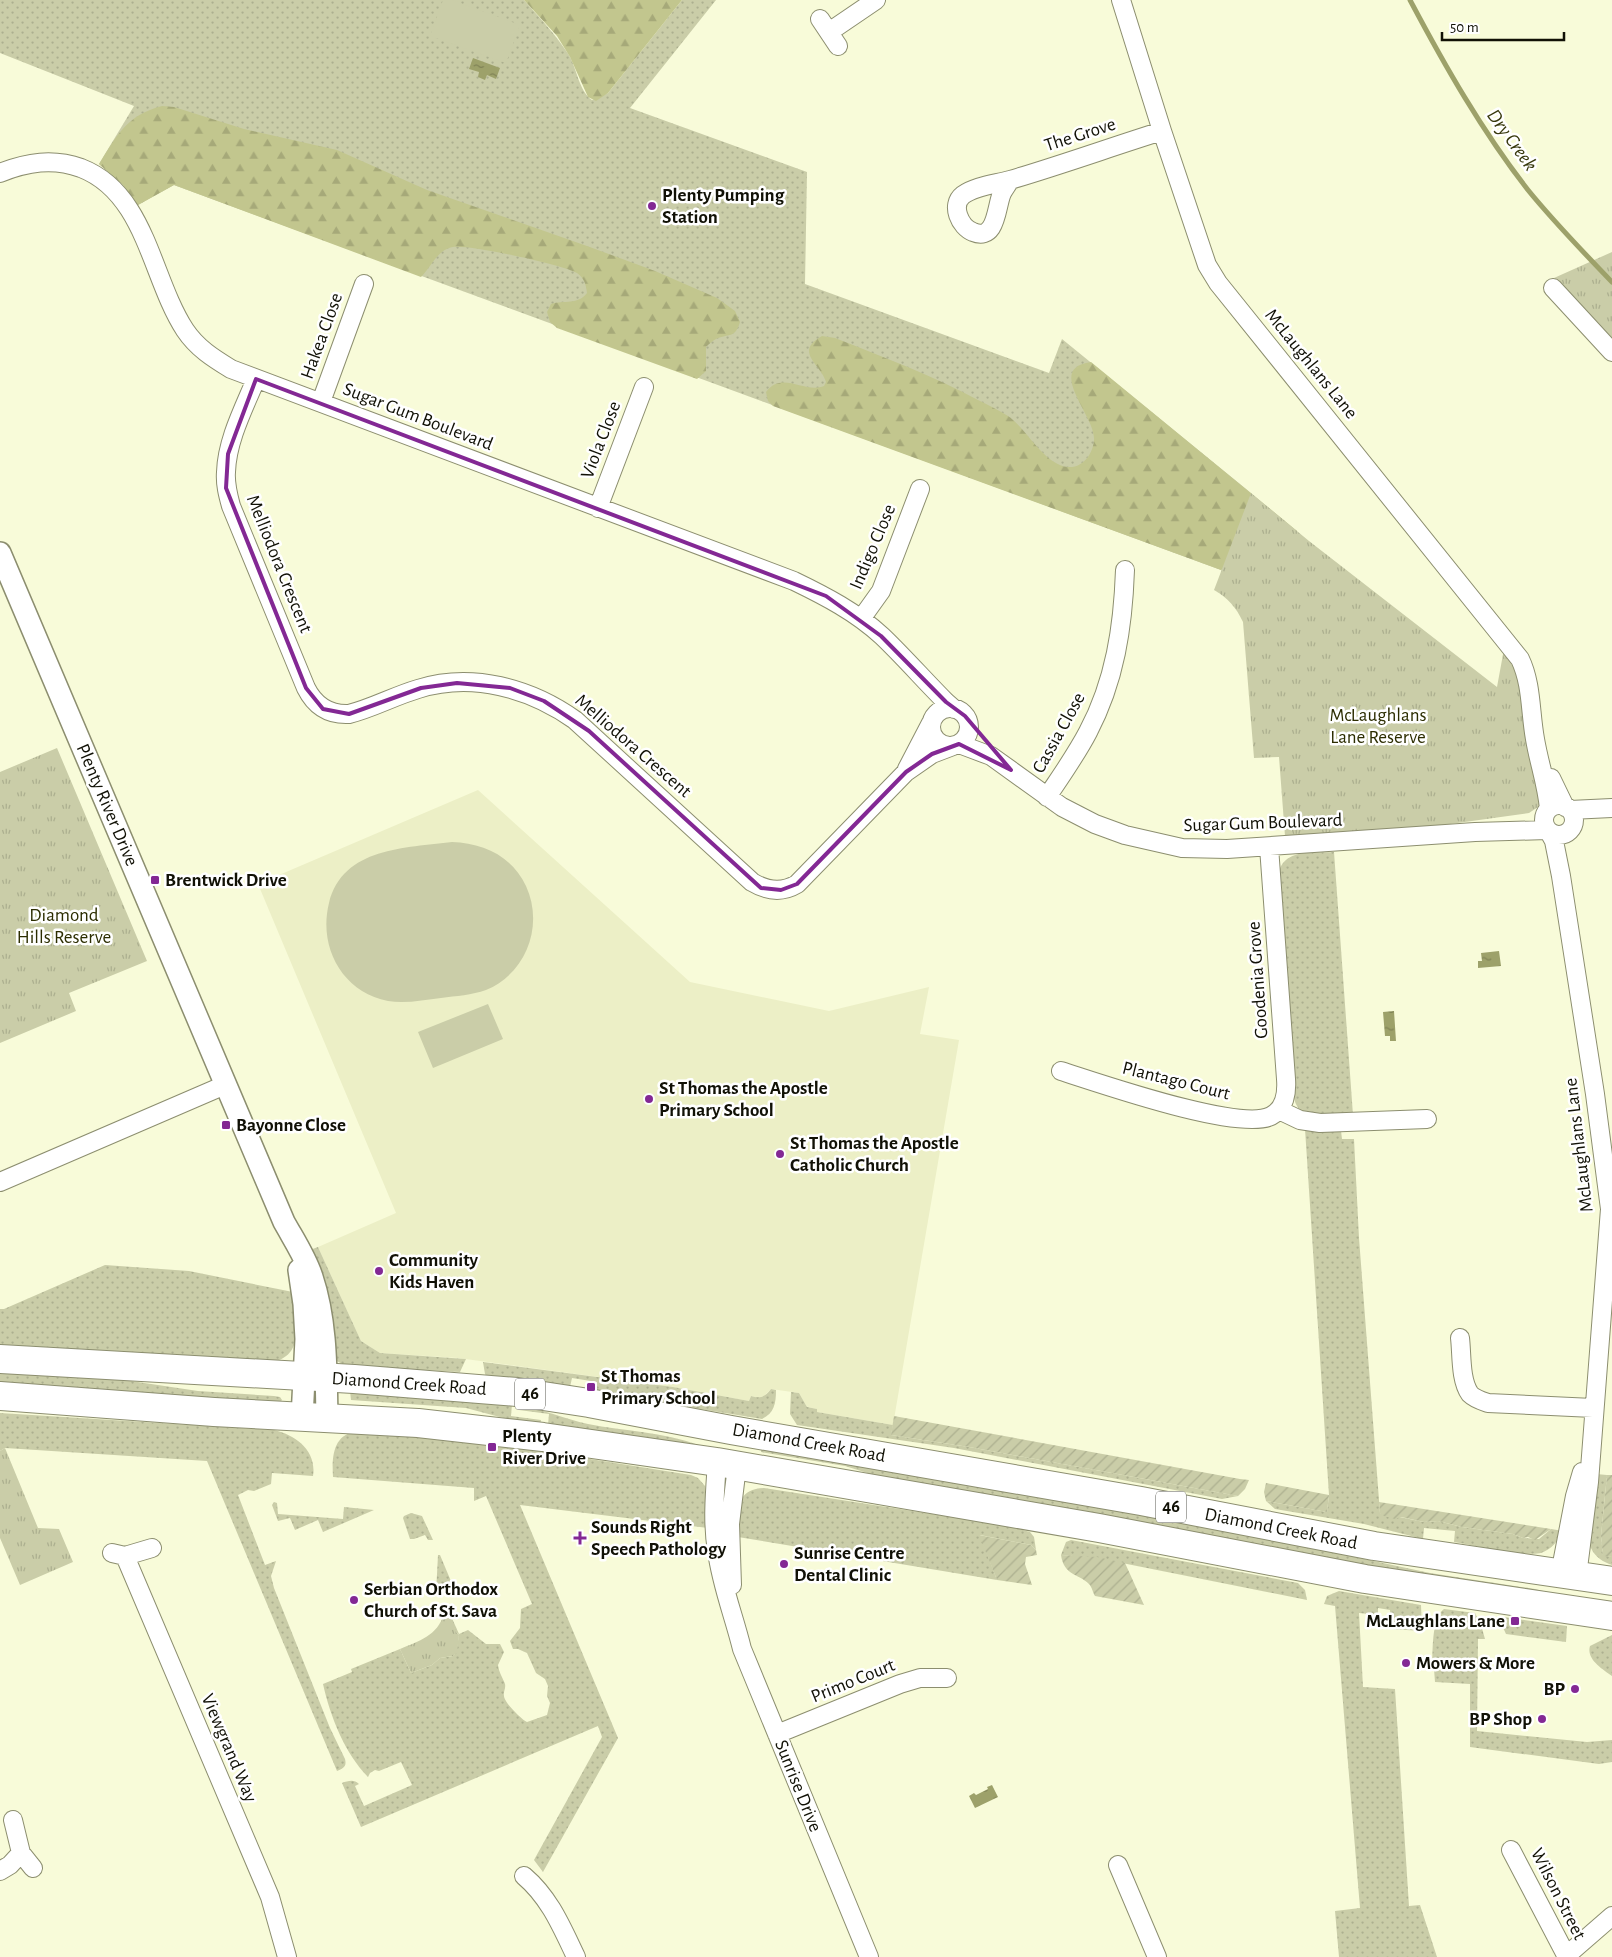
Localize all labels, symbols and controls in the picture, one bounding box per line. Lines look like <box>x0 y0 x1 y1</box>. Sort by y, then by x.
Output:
scale bar <box>1442 10 1564 42</box>
text: 50 m <box>1450 20 1479 35</box>
water label: Dry Creek <box>1483 106 1541 174</box>
street label: The Grove <box>1042 115 1118 155</box>
place label: Plenty Pumping Station <box>662 186 785 227</box>
marker: Plenty Pumping Station <box>646 200 658 212</box>
street label: Hakea Close <box>298 290 346 382</box>
street label: McLaughlans Lane <box>1261 306 1361 422</box>
street label: Sugar Gum Boulevard <box>340 380 496 454</box>
street label: Viola Close <box>578 399 624 481</box>
street label: Melliodora Crescent <box>243 492 315 636</box>
street label: Indigo Close <box>847 502 899 592</box>
street label: Cassia Close <box>1029 690 1089 776</box>
street label: Melliodora Crescent <box>571 691 695 801</box>
park label: McLaughlans Lane Reserve <box>1330 706 1426 747</box>
street label: Plenty River Drive <box>73 741 141 869</box>
street label: Sugar Gum Boulevard <box>1183 811 1343 835</box>
place label: Brentwick Drive <box>165 871 287 890</box>
marker: Brentwick Drive <box>149 874 161 886</box>
park label: Diamond Hills Reserve <box>17 906 111 947</box>
street label: Goodenia Grove <box>1244 921 1272 1039</box>
street label: Plantago Court <box>1120 1058 1232 1104</box>
street label: McLaughlans Lane <box>1561 1077 1597 1213</box>
place label: St Thomas the Apostle Primary School <box>659 1079 828 1120</box>
marker: St Thomas the Apostle Primary School <box>643 1093 655 1105</box>
place label: Bayonne Close <box>236 1116 346 1135</box>
marker: Bayonne Close <box>220 1119 232 1131</box>
place label: St Thomas the Apostle Catholic Church <box>790 1134 959 1175</box>
marker: St Thomas the Apostle Catholic Church <box>774 1148 786 1160</box>
place label: Community Kids Haven <box>389 1251 479 1292</box>
marker: Community Kids Haven <box>373 1265 385 1277</box>
place label: St Thomas Primary School <box>601 1367 716 1408</box>
street label: Diamond Creek Road <box>331 1369 487 1399</box>
road number: 46 <box>515 1378 545 1410</box>
marker: St Thomas Primary School <box>585 1381 597 1393</box>
street label: Diamond Creek Road <box>731 1420 887 1466</box>
place label: Plenty River Drive <box>502 1427 586 1468</box>
marker: Plenty River Drive <box>486 1441 498 1453</box>
road number: 46 <box>1156 1491 1186 1522</box>
street label: Diamond Creek Road <box>1203 1505 1359 1553</box>
place label: Sounds Right Speech Pathology <box>591 1518 727 1559</box>
marker: Sounds Right Speech Pathology <box>573 1531 587 1545</box>
place label: Sunrise Centre Dental Clinic <box>794 1544 904 1585</box>
marker: Sunrise Centre Dental Clinic <box>778 1558 790 1570</box>
place label: Serbian Orthodox Church of St. Sava <box>364 1580 498 1621</box>
marker: Serbian Orthodox Church of St. Sava <box>348 1594 360 1606</box>
place label: McLaughlans Lane <box>1366 1612 1505 1631</box>
marker: McLaughlans Lane <box>1509 1615 1521 1627</box>
place label: Mowers & More <box>1416 1654 1535 1673</box>
street label: Primo Court <box>808 1656 898 1706</box>
marker: Mowers & More <box>1400 1657 1412 1669</box>
place label: BP <box>1543 1680 1565 1699</box>
marker: BP <box>1569 1683 1581 1695</box>
street label: Viewgrand Way <box>198 1691 260 1805</box>
place label: BP Shop <box>1469 1710 1532 1729</box>
marker: BP Shop <box>1536 1713 1548 1725</box>
street label: Sunrise Drive <box>771 1737 825 1835</box>
street label: Wilson Street <box>1527 1845 1589 1943</box>

